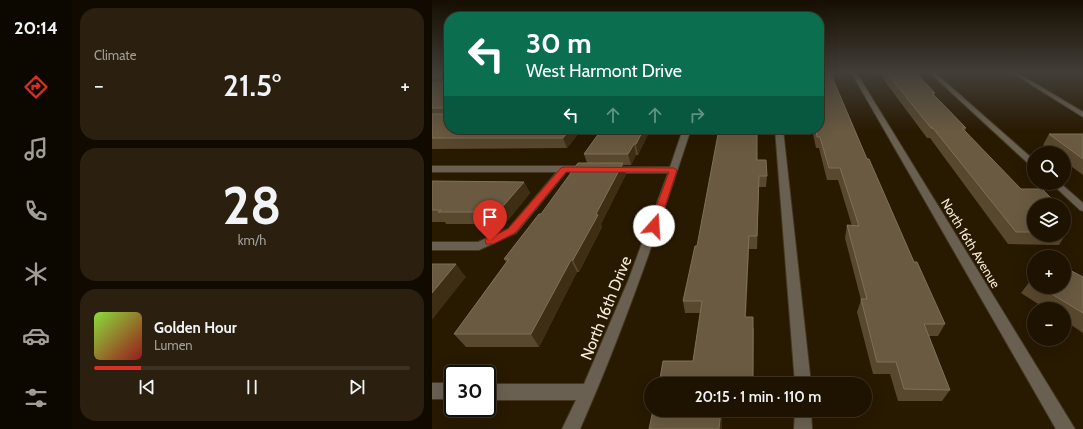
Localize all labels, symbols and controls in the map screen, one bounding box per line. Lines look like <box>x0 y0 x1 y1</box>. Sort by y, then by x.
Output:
text: 20:14 <box>14 17 58 39</box>
text: 30 m <box>526 26 592 60</box>
icon: left <box>460 28 512 80</box>
text: Climate <box>94 47 136 63</box>
text: West Harmont Drive <box>526 60 682 82</box>
text: 21.5° <box>223 67 281 104</box>
text: − <box>94 72 104 99</box>
text: + <box>400 72 410 99</box>
icon: directions <box>22 73 50 101</box>
icon: left <box>560 104 582 126</box>
icon: ahead <box>602 104 624 126</box>
icon: ahead <box>644 104 666 126</box>
icon: right <box>686 104 708 126</box>
icon: music <box>22 135 50 163</box>
map controls <box>1027 146 1071 346</box>
button: search <box>1027 146 1071 190</box>
text: 28 <box>223 174 281 237</box>
street label: North 16th Avenue <box>938 195 1004 291</box>
icon: phone <box>22 197 50 225</box>
button: layers <box>1027 198 1071 242</box>
pin <box>473 200 507 241</box>
position arrow <box>633 205 675 247</box>
icon: arrive <box>479 206 501 228</box>
text: km/h <box>238 232 266 248</box>
button: + <box>1027 250 1071 294</box>
street label: North 16th Drive <box>577 253 635 363</box>
icon: climate <box>22 260 50 288</box>
button: − <box>1027 302 1071 346</box>
text: Golden Hour <box>154 319 237 337</box>
icon: car <box>22 322 50 350</box>
text: Lumen <box>154 337 193 353</box>
speed limit sign: 30 <box>444 365 496 417</box>
icon: previous <box>136 376 158 398</box>
icon: pause <box>241 376 263 398</box>
icon: next <box>346 376 368 398</box>
icon: filters <box>22 384 50 412</box>
text: 20:15 · 1 min · 110 m <box>695 388 821 406</box>

